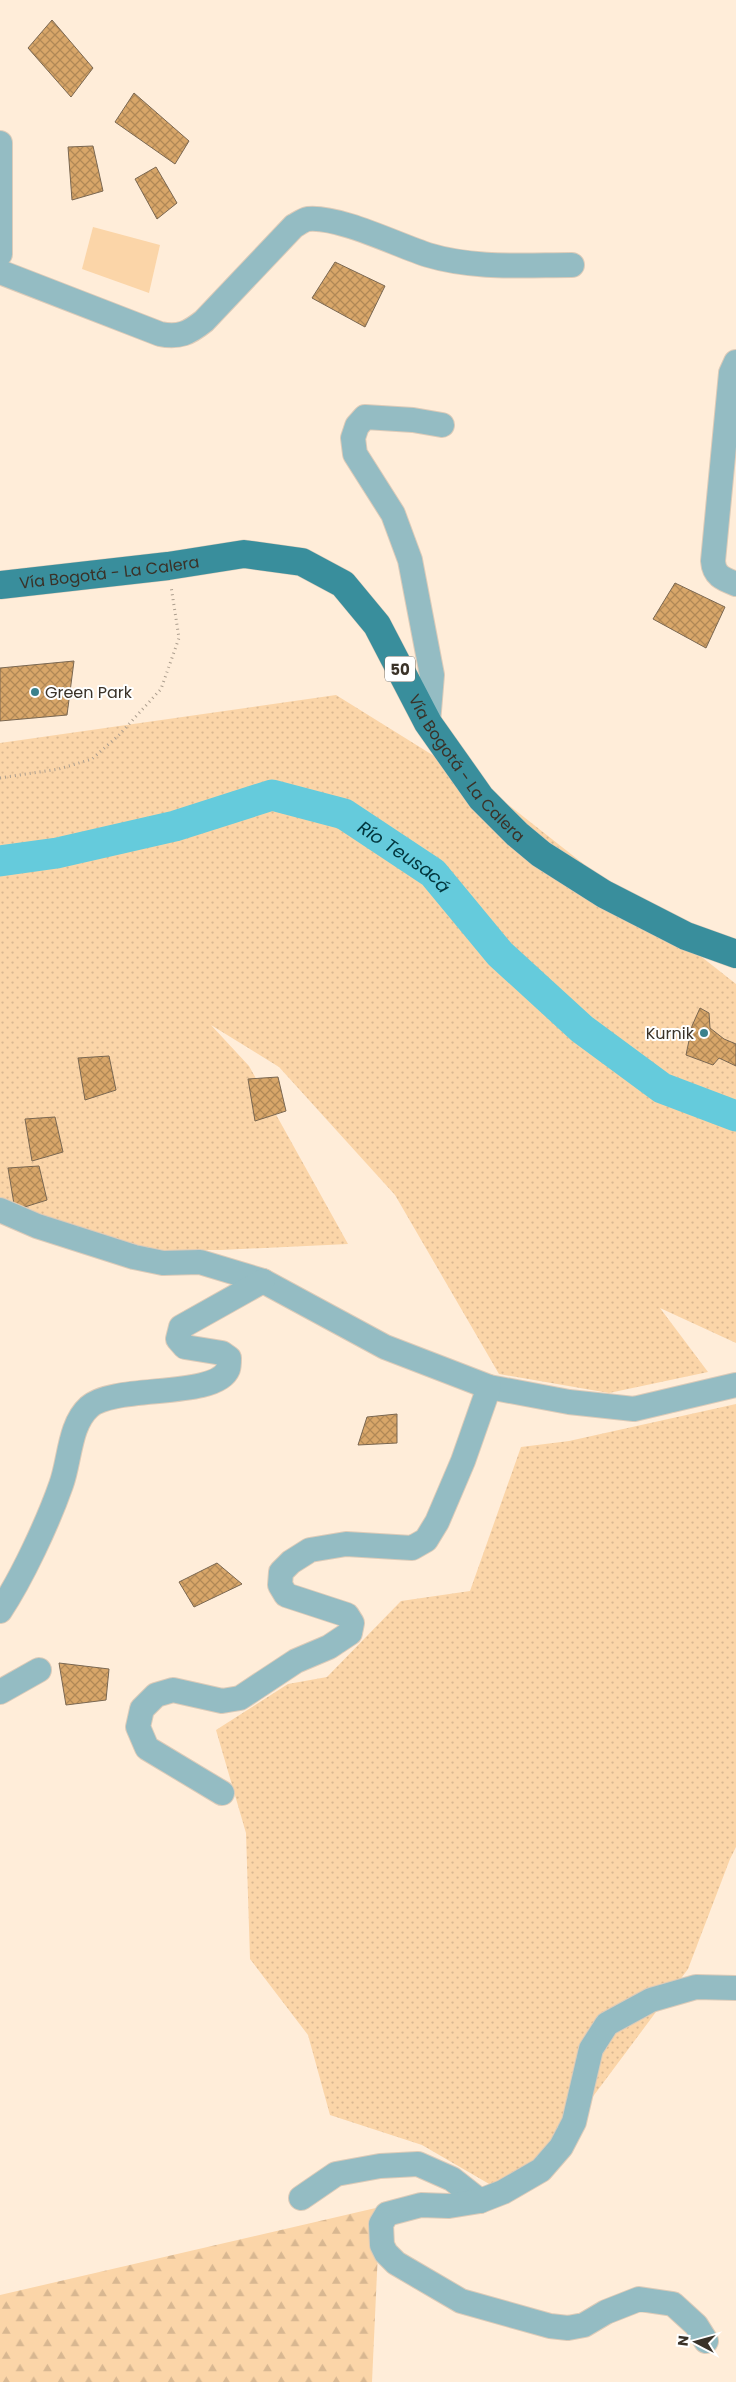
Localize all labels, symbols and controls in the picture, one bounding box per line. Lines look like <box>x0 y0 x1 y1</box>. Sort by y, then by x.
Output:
street label: Vía Bogotá - La Calera <box>18 550 201 594</box>
road number: 50 <box>385 656 415 682</box>
place label: Green Park <box>45 681 133 704</box>
marker: Green Park <box>29 686 41 698</box>
street label: Vía Bogotá - La Calera <box>403 690 530 847</box>
water label: Río Teusacá <box>353 814 457 898</box>
place label: Kurnik <box>646 1022 695 1045</box>
marker: Kurnik <box>698 1027 710 1039</box>
north arrow <box>671 2317 721 2367</box>
text: N <box>673 2334 694 2347</box>

